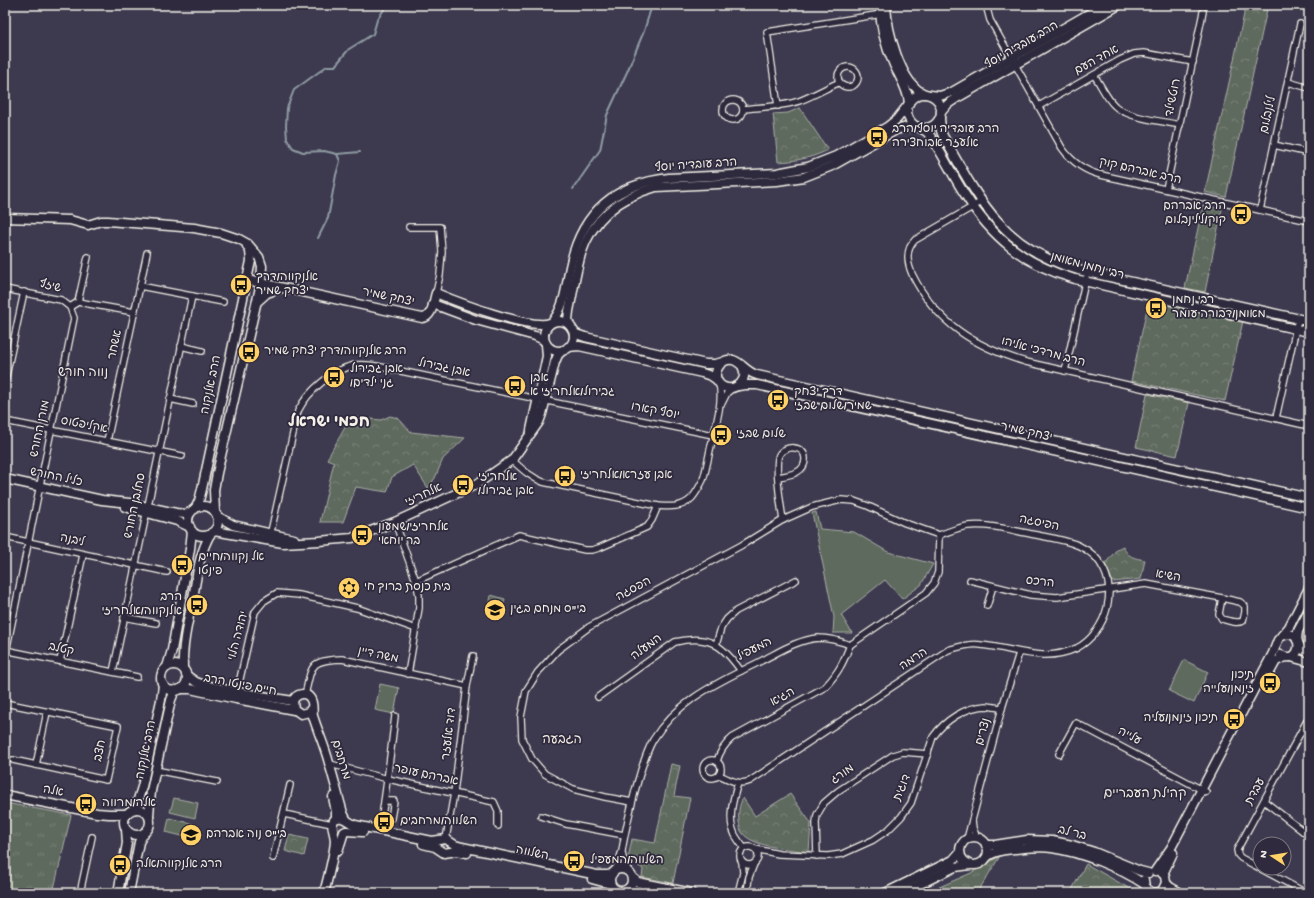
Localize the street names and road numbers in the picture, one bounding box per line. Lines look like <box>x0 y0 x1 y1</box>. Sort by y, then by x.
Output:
street label: הרב עובדיה יוסף <box>982 18 1061 73</box>
street label: אחד העם <box>1072 43 1122 79</box>
street label: רוטשילד <box>1162 77 1185 119</box>
street label: לילנבלום <box>1257 93 1280 135</box>
street label: הרב עובדיה יוסף <box>654 155 738 176</box>
street label: הרב אברהם קוק <box>1097 156 1183 188</box>
street label: רבי נחמן מאומן <box>1049 250 1125 284</box>
street label: שיזף <box>38 277 63 296</box>
street label: יצחק שמיר <box>361 286 415 310</box>
street label: אשחר <box>106 329 126 361</box>
street label: הרב מרדכי אליהו <box>999 334 1087 371</box>
street label: הרב אלנקוה <box>198 354 225 416</box>
street label: אבן גבירול <box>417 356 472 381</box>
street label: מורן החורש <box>28 399 54 459</box>
street label: יוסף קארו <box>629 399 681 424</box>
street label: אקליפטוס <box>59 414 109 437</box>
street label: יצחק שמיר <box>999 420 1053 446</box>
street label: כליל החורש <box>28 465 84 490</box>
street label: סחלבן החורש <box>121 472 150 540</box>
street label: אלחריזי <box>403 480 445 511</box>
street label: הפיסגה <box>1018 513 1060 535</box>
street label: ליבנה <box>58 531 87 551</box>
street label: השיא <box>1154 568 1182 586</box>
street label: הפסגה <box>614 575 654 605</box>
street label: הרכס <box>1025 575 1055 591</box>
street label: יהודה הלוי <box>225 609 252 662</box>
street label: המעלה <box>628 631 665 664</box>
street label: המעפיל <box>735 634 775 665</box>
street label: קטלב <box>47 639 75 660</box>
street label: משה דיין <box>356 645 400 667</box>
street label: הרמה <box>897 646 931 674</box>
street label: חיים פינטו הרב <box>202 671 278 700</box>
street label: הגיא <box>768 686 798 710</box>
street label: דוד אלעזר <box>439 707 460 761</box>
street label: נצרים <box>974 717 994 747</box>
street label: הרב אלנקוה <box>133 719 160 781</box>
street label: עלייה <box>1115 724 1144 749</box>
street label: מרחבים <box>327 738 353 782</box>
street label: חצב <box>92 739 110 763</box>
street label: אברהם עופר <box>392 762 460 790</box>
street label: מורג <box>829 762 857 788</box>
street label: דוגית <box>891 772 915 804</box>
street label: עבדת <box>1242 776 1269 809</box>
street label: אלה <box>42 782 65 801</box>
street label: בר לב <box>1056 823 1088 844</box>
street label: השלווה <box>514 843 550 864</box>

